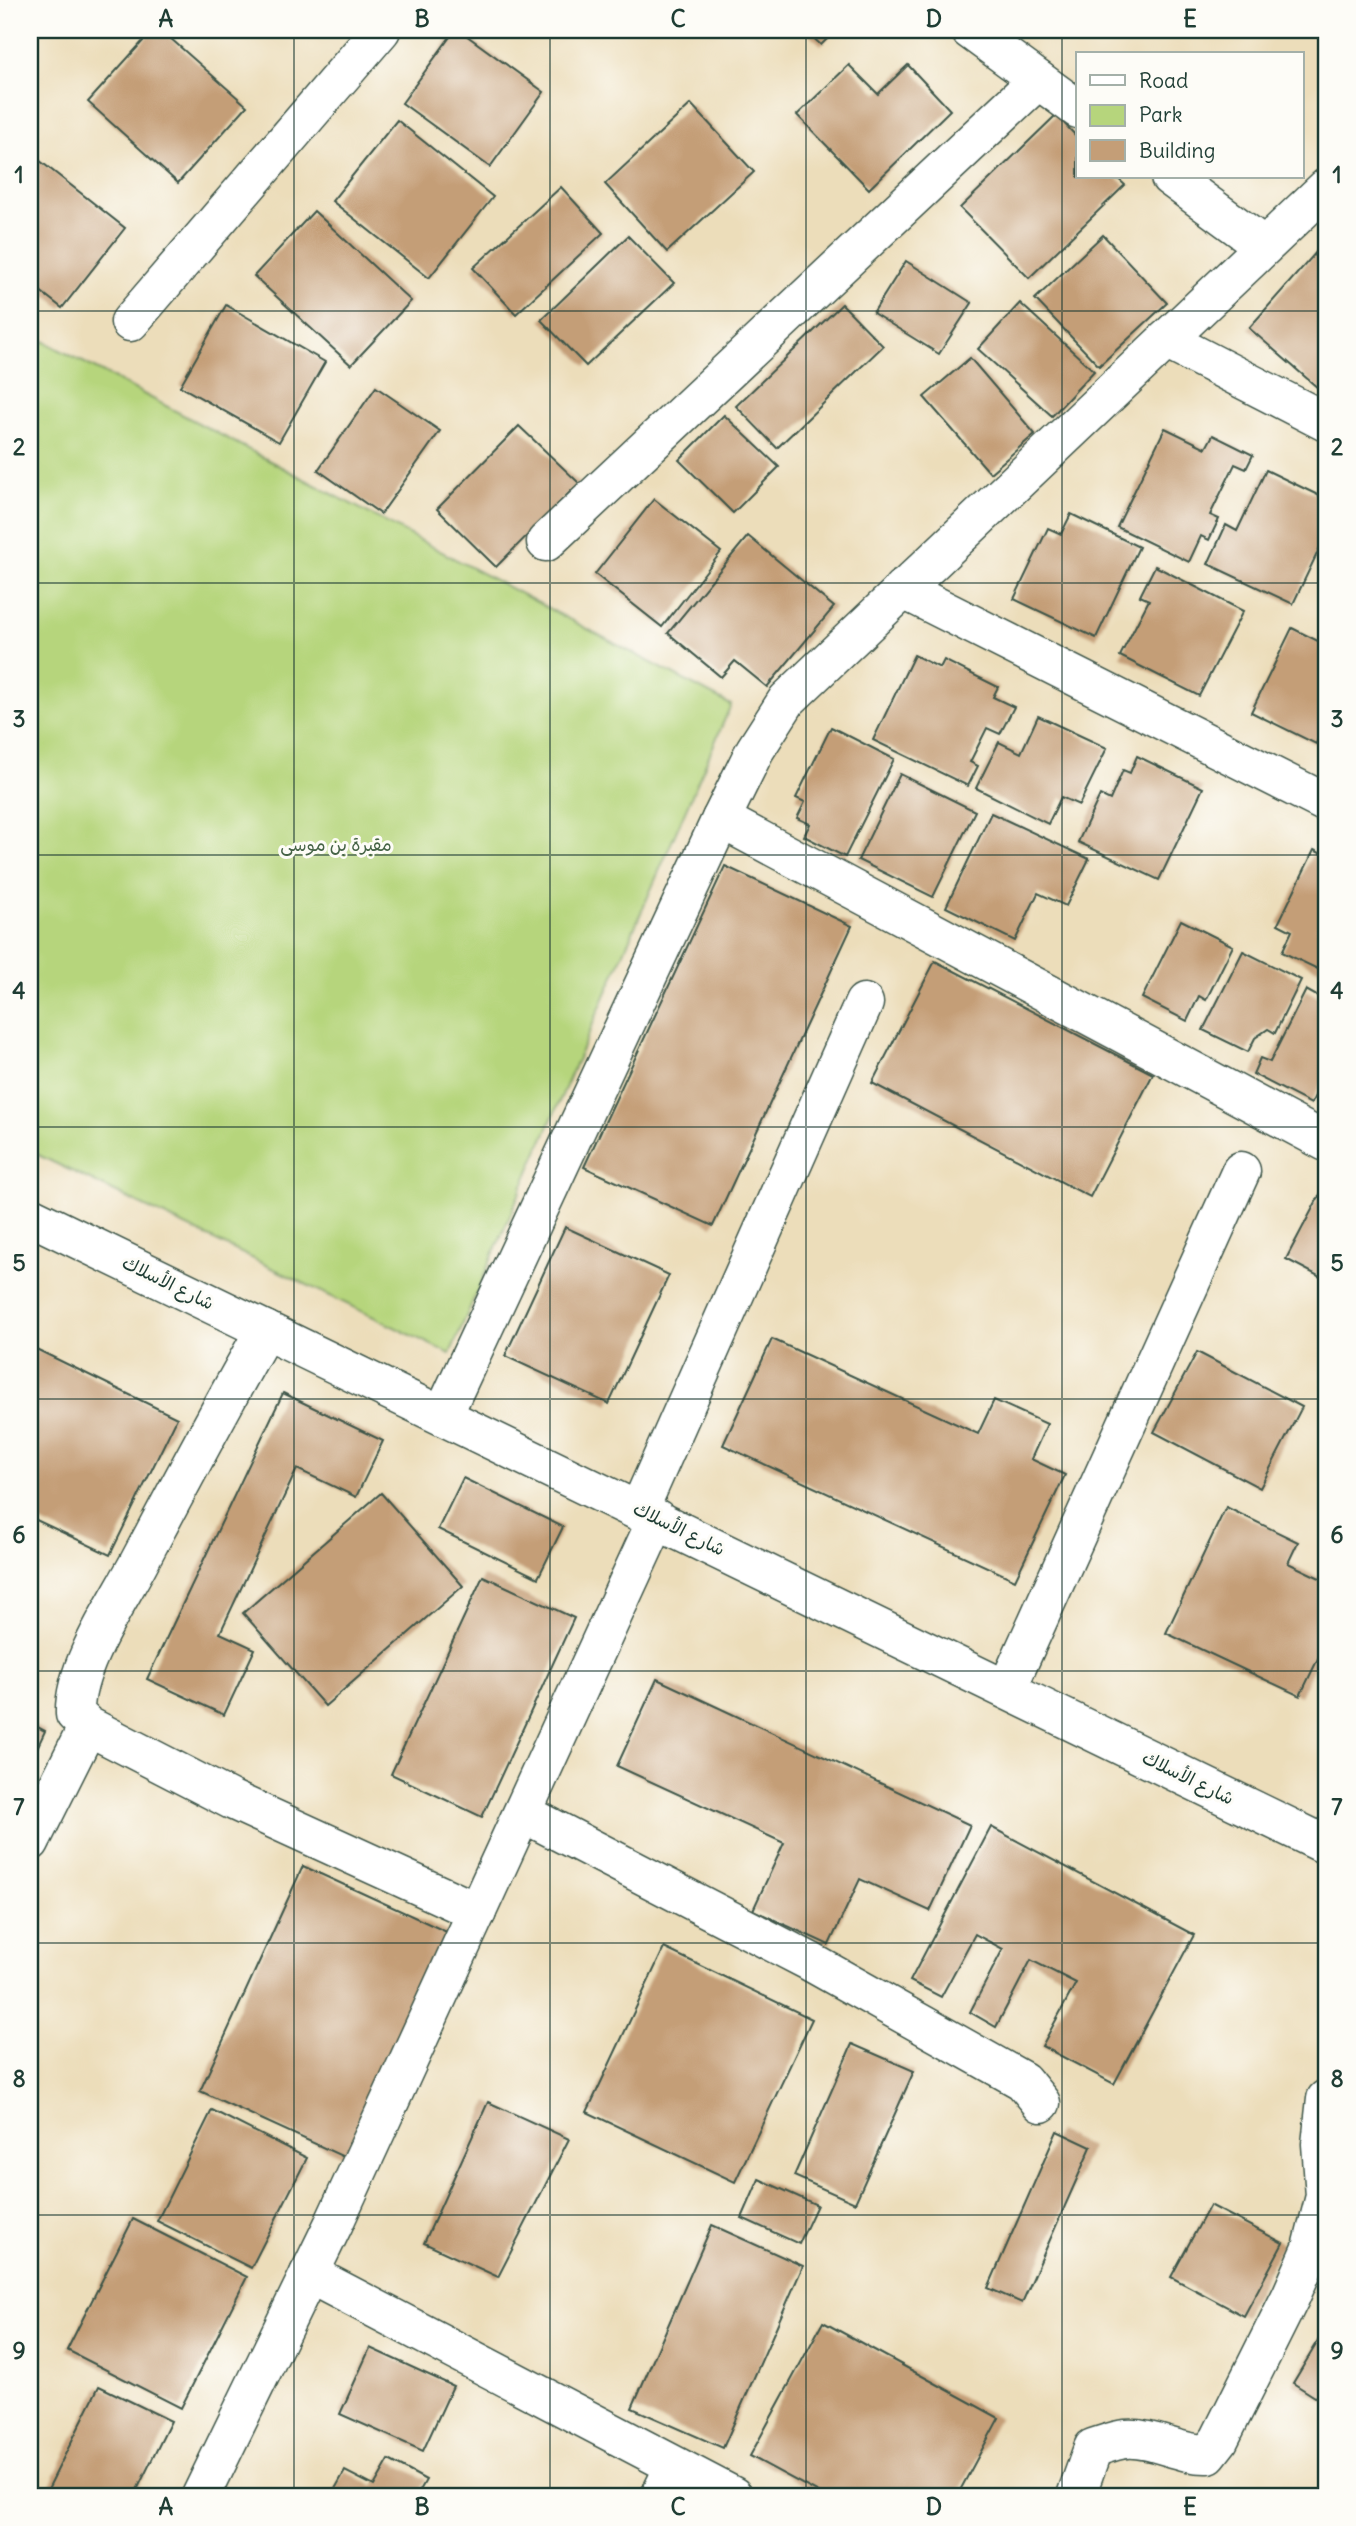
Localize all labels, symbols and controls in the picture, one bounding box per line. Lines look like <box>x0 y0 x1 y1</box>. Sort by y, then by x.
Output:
text: A <box>159 4 174 33</box>
text: B <box>414 4 430 33</box>
text: C <box>670 4 686 33</box>
text: D <box>926 4 942 33</box>
text: E <box>1183 4 1197 33</box>
legend <box>1076 52 1304 178</box>
text: Road <box>1139 67 1188 94</box>
text: Park <box>1139 101 1182 128</box>
text: Building <box>1139 137 1215 164</box>
text: 1 <box>14 160 24 189</box>
text: 1 <box>1332 160 1342 189</box>
text: 2 <box>13 432 26 461</box>
text: 2 <box>1331 432 1344 461</box>
text: 3 <box>12 704 26 733</box>
text: 3 <box>1330 704 1344 733</box>
park label: مقبرة بن موسى <box>280 833 392 856</box>
text: 4 <box>12 976 26 1005</box>
text: 4 <box>1330 976 1344 1005</box>
text: 5 <box>12 1248 26 1277</box>
text: 5 <box>1330 1248 1344 1277</box>
street label: شارع الأسلاك <box>118 1250 218 1316</box>
street label: شارع الأسلاك <box>629 1496 729 1562</box>
text: 6 <box>12 1520 26 1549</box>
text: 6 <box>1330 1520 1344 1549</box>
street label: شارع الأسلاك <box>1138 1745 1238 1811</box>
text: 7 <box>13 1792 25 1821</box>
text: 7 <box>1331 1792 1343 1821</box>
text: 8 <box>12 2064 26 2093</box>
text: 8 <box>1330 2064 1344 2093</box>
text: 9 <box>12 2336 26 2365</box>
text: 9 <box>1330 2336 1344 2365</box>
text: A <box>159 2492 174 2521</box>
text: B <box>414 2492 430 2521</box>
text: C <box>670 2492 686 2521</box>
text: D <box>926 2492 942 2521</box>
text: E <box>1183 2492 1197 2521</box>

